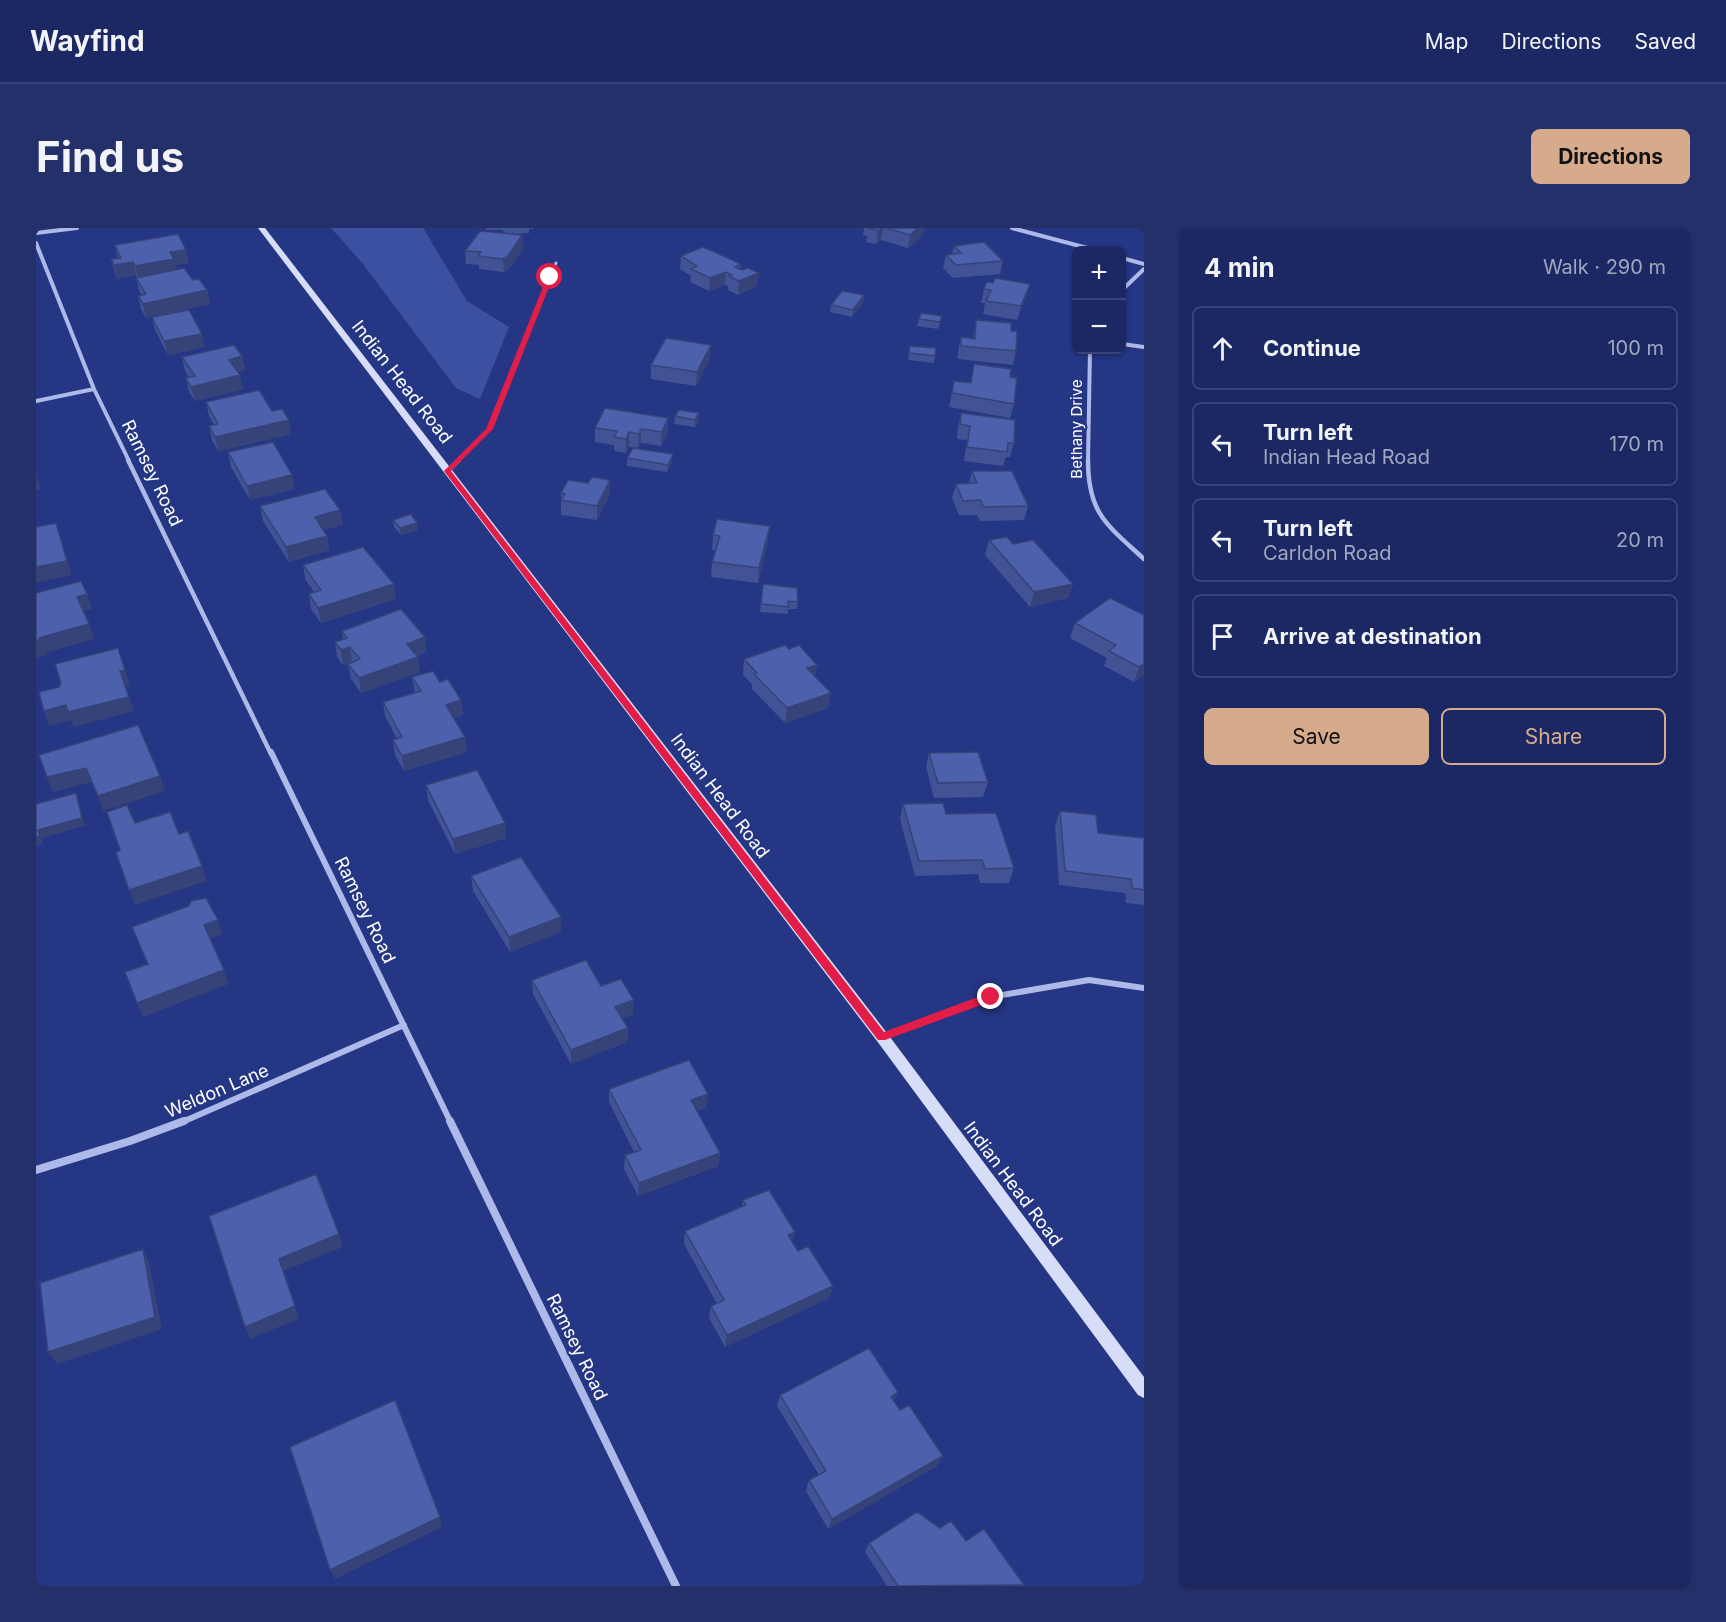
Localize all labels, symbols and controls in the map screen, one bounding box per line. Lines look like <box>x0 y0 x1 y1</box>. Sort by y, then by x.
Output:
text: Wayfind <box>30 24 145 58</box>
text: Map <box>1425 29 1468 54</box>
text: Directions <box>1501 29 1602 54</box>
text: Saved <box>1635 29 1696 54</box>
button: Directions <box>1531 129 1690 184</box>
text: Find us <box>36 131 184 182</box>
map controls <box>1072 246 1126 354</box>
button: + <box>1072 246 1126 300</box>
text: 4 min <box>1204 252 1275 283</box>
text: Walk · 290 m <box>1543 255 1666 279</box>
route start <box>536 263 562 289</box>
button: − <box>1072 300 1126 354</box>
street label: Indian Head Road <box>348 316 457 447</box>
icon: ahead <box>1206 332 1239 365</box>
text: Continue <box>1263 335 1361 361</box>
text: 100 m <box>1607 336 1664 360</box>
street label: Bethany Drive <box>1067 379 1086 479</box>
street label: Ramsey Road <box>118 416 187 529</box>
text: Turn left <box>1263 419 1353 445</box>
icon: left <box>1206 428 1239 461</box>
text: 170 m <box>1609 432 1664 456</box>
text: Indian Head Road <box>1263 445 1430 469</box>
text: Turn left <box>1263 515 1353 541</box>
icon: left <box>1206 524 1239 557</box>
text: 20 m <box>1616 528 1664 552</box>
text: Carldon Road <box>1263 541 1391 565</box>
icon: arrive <box>1206 620 1239 653</box>
text: Arrive at destination <box>1263 623 1482 649</box>
button: Save <box>1204 708 1429 765</box>
button: Share <box>1441 708 1666 765</box>
street label: Indian Head Road <box>667 729 774 862</box>
street label: Ramsey Road <box>331 853 400 966</box>
route end <box>977 983 1003 1009</box>
street label: Weldon Lane <box>162 1059 272 1122</box>
street label: Indian Head Road <box>960 1117 1067 1250</box>
street label: Ramsey Road <box>543 1290 612 1403</box>

